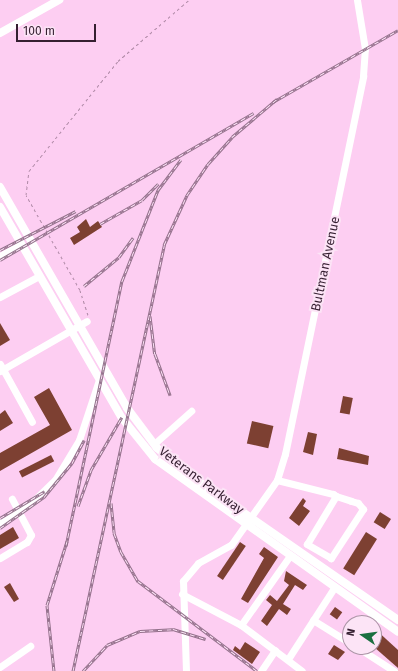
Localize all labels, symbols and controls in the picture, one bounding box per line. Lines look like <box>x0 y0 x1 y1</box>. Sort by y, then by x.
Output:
scale bar <box>18 16 98 42</box>
text: 100 m <box>23 24 55 38</box>
street label: Bultman Avenue <box>308 215 344 313</box>
street label: Veterans Parkway <box>155 444 247 518</box>
north arrow <box>342 615 382 655</box>
text: N <box>344 627 358 637</box>

